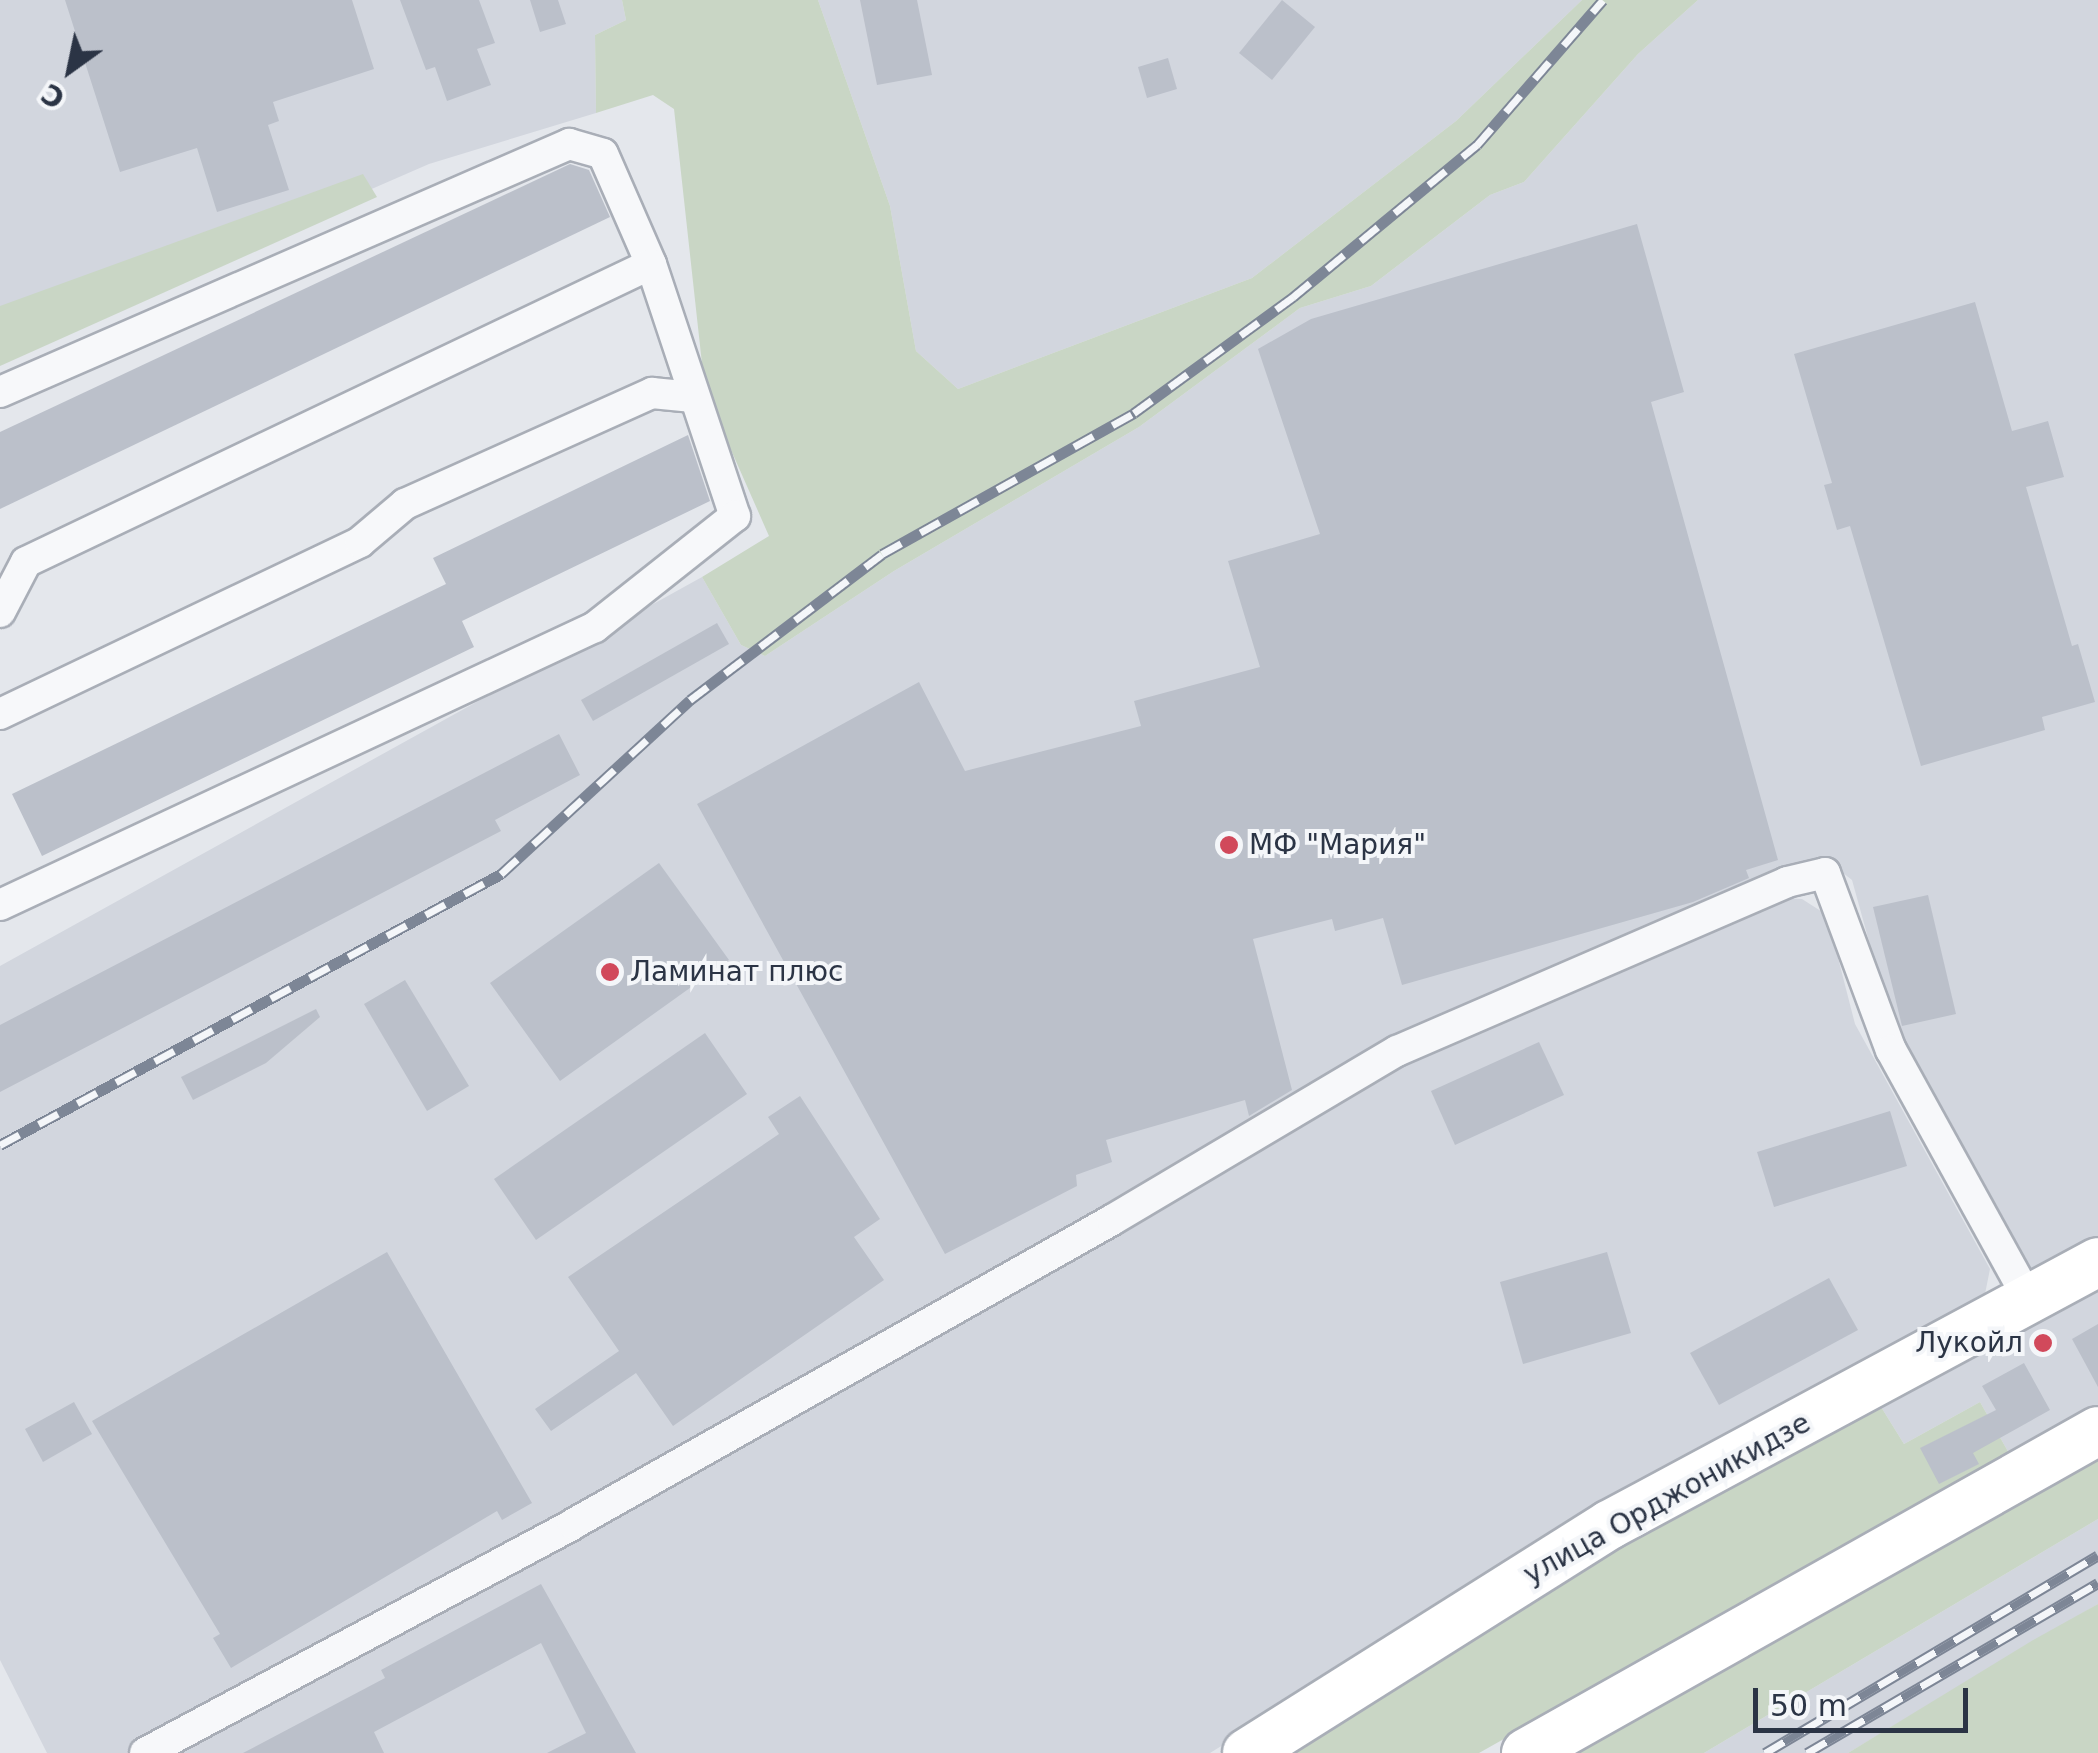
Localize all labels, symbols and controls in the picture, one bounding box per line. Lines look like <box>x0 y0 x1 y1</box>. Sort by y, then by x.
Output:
north arrow <box>20 20 120 120</box>
text: С <box>36 76 71 115</box>
place label: МФ "Мария" <box>1249 828 1426 862</box>
marker: МФ "Мария" <box>1218 834 1240 856</box>
place label: Ламинат плюс <box>630 955 843 989</box>
marker: Ламинат плюс <box>599 961 621 983</box>
place label: Лукойл <box>1915 1326 2023 1360</box>
marker: Лукойл <box>2032 1332 2054 1354</box>
street label: улица Орджоникидзе <box>1518 1406 1816 1592</box>
scale bar <box>1758 1668 1973 1730</box>
text: 50 m <box>1770 1688 1847 1723</box>

